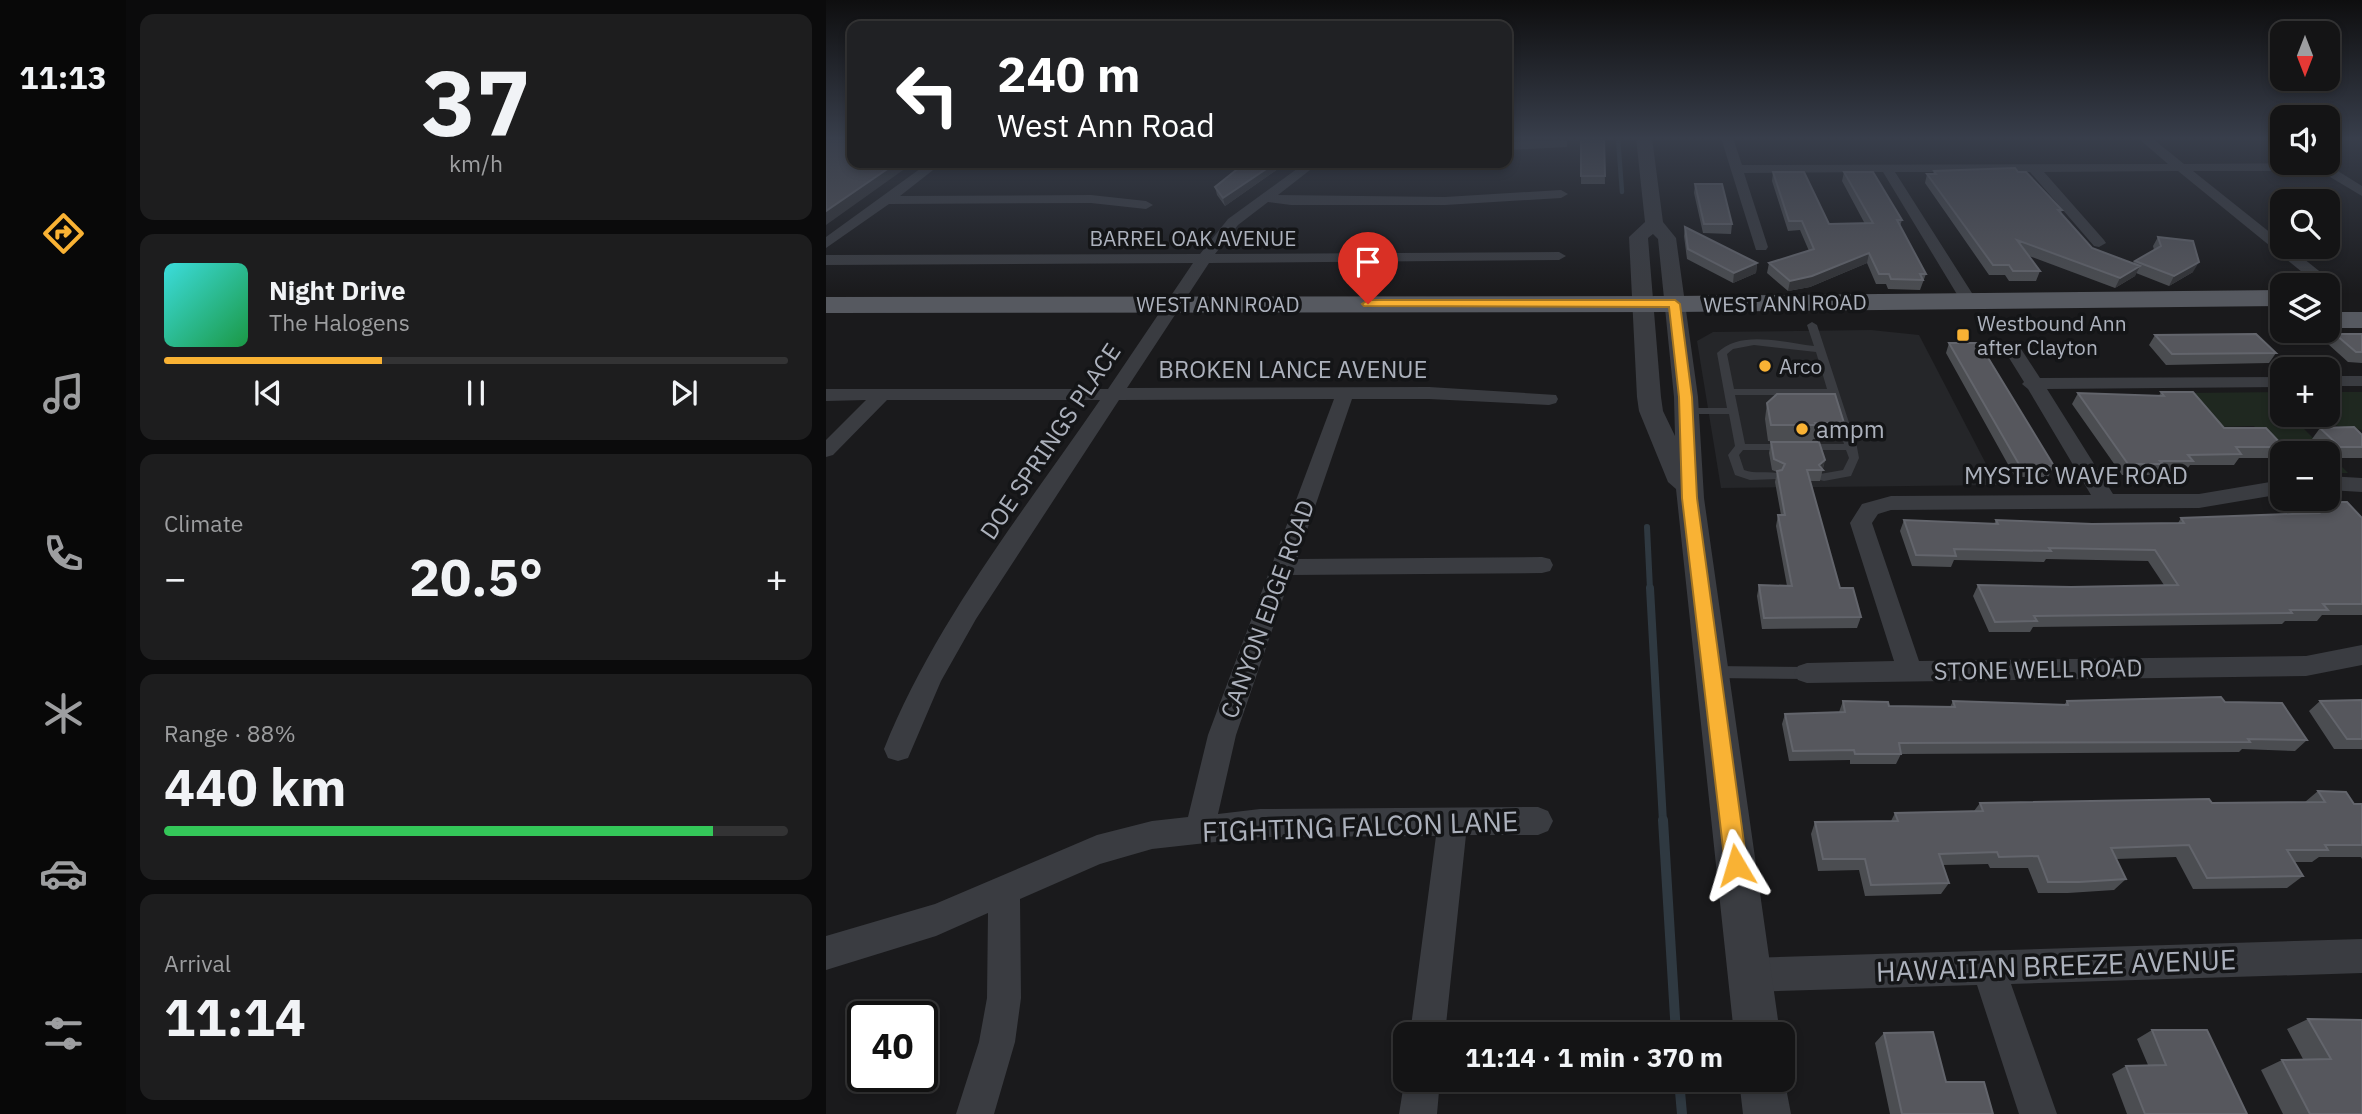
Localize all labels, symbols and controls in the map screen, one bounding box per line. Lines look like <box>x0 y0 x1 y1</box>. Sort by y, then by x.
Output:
north arrow <box>2270 21 2340 91</box>
map controls <box>2270 21 2340 511</box>
text: 240 m <box>997 42 1141 105</box>
text: 37 <box>421 43 531 161</box>
icon: left <box>882 49 973 140</box>
text: 11:13 <box>19 56 107 98</box>
text: West Ann Road <box>997 104 1215 146</box>
button: sound <box>2270 105 2340 175</box>
text: km/h <box>449 148 503 178</box>
button: search <box>2270 189 2340 259</box>
icon: directions <box>39 209 88 258</box>
street label: BARREL OAK AVENUE <box>1090 224 1296 252</box>
pin <box>1338 232 1398 304</box>
icon: arrive <box>1349 243 1387 281</box>
text: Night Drive <box>269 273 406 307</box>
button: layers <box>2270 273 2340 343</box>
street label: WEST ANN ROAD <box>1703 288 1867 318</box>
street label: WEST ANN ROAD <box>1136 290 1300 318</box>
text: The Halogens <box>269 307 410 337</box>
place label: Westbound Ann after Clayton <box>1977 309 2127 361</box>
marker: Westbound Ann after Clayton <box>1955 327 1971 343</box>
street label: DOE SPRINGS PLACE <box>972 337 1128 545</box>
place label: Arco <box>1779 352 1822 380</box>
street label: BROKEN LANCE AVENUE <box>1158 353 1428 385</box>
button: + <box>2270 357 2340 427</box>
marker: Arco <box>1757 358 1773 374</box>
icon: music <box>39 369 88 418</box>
icon: previous <box>249 374 287 412</box>
icon: pause <box>457 374 495 412</box>
icon: next <box>665 374 703 412</box>
place label: ampm <box>1816 413 1885 445</box>
marker: ampm <box>1794 421 1810 437</box>
button: − <box>2270 441 2340 511</box>
street label: MYSTIC WAVE ROAD <box>1964 459 2188 491</box>
street label: CANYON EDGE ROAD <box>1213 495 1321 723</box>
text: Climate <box>164 508 243 538</box>
icon: phone <box>39 529 88 578</box>
text: 20.5° <box>409 543 543 610</box>
text: − <box>164 553 187 602</box>
text: + <box>765 553 788 602</box>
street label: STONE WELL ROAD <box>1933 651 2143 687</box>
icon: climate <box>39 689 88 738</box>
text: Range · 88% <box>164 718 296 748</box>
text: 440 km <box>164 753 346 820</box>
street label: FIGHTING FALCON LANE <box>1201 802 1519 850</box>
position arrow <box>1699 828 1773 902</box>
icon: car <box>39 849 88 898</box>
street label: HAWAIIAN BREEZE AVENUE <box>1875 940 2237 990</box>
text: Arrival <box>164 948 231 978</box>
text: 11:14 <box>164 983 306 1050</box>
speed limit sign: 40 <box>847 1001 938 1092</box>
icon: filters <box>39 1009 88 1058</box>
text: 11:14 · 1 min · 370 m <box>1465 1040 1723 1074</box>

